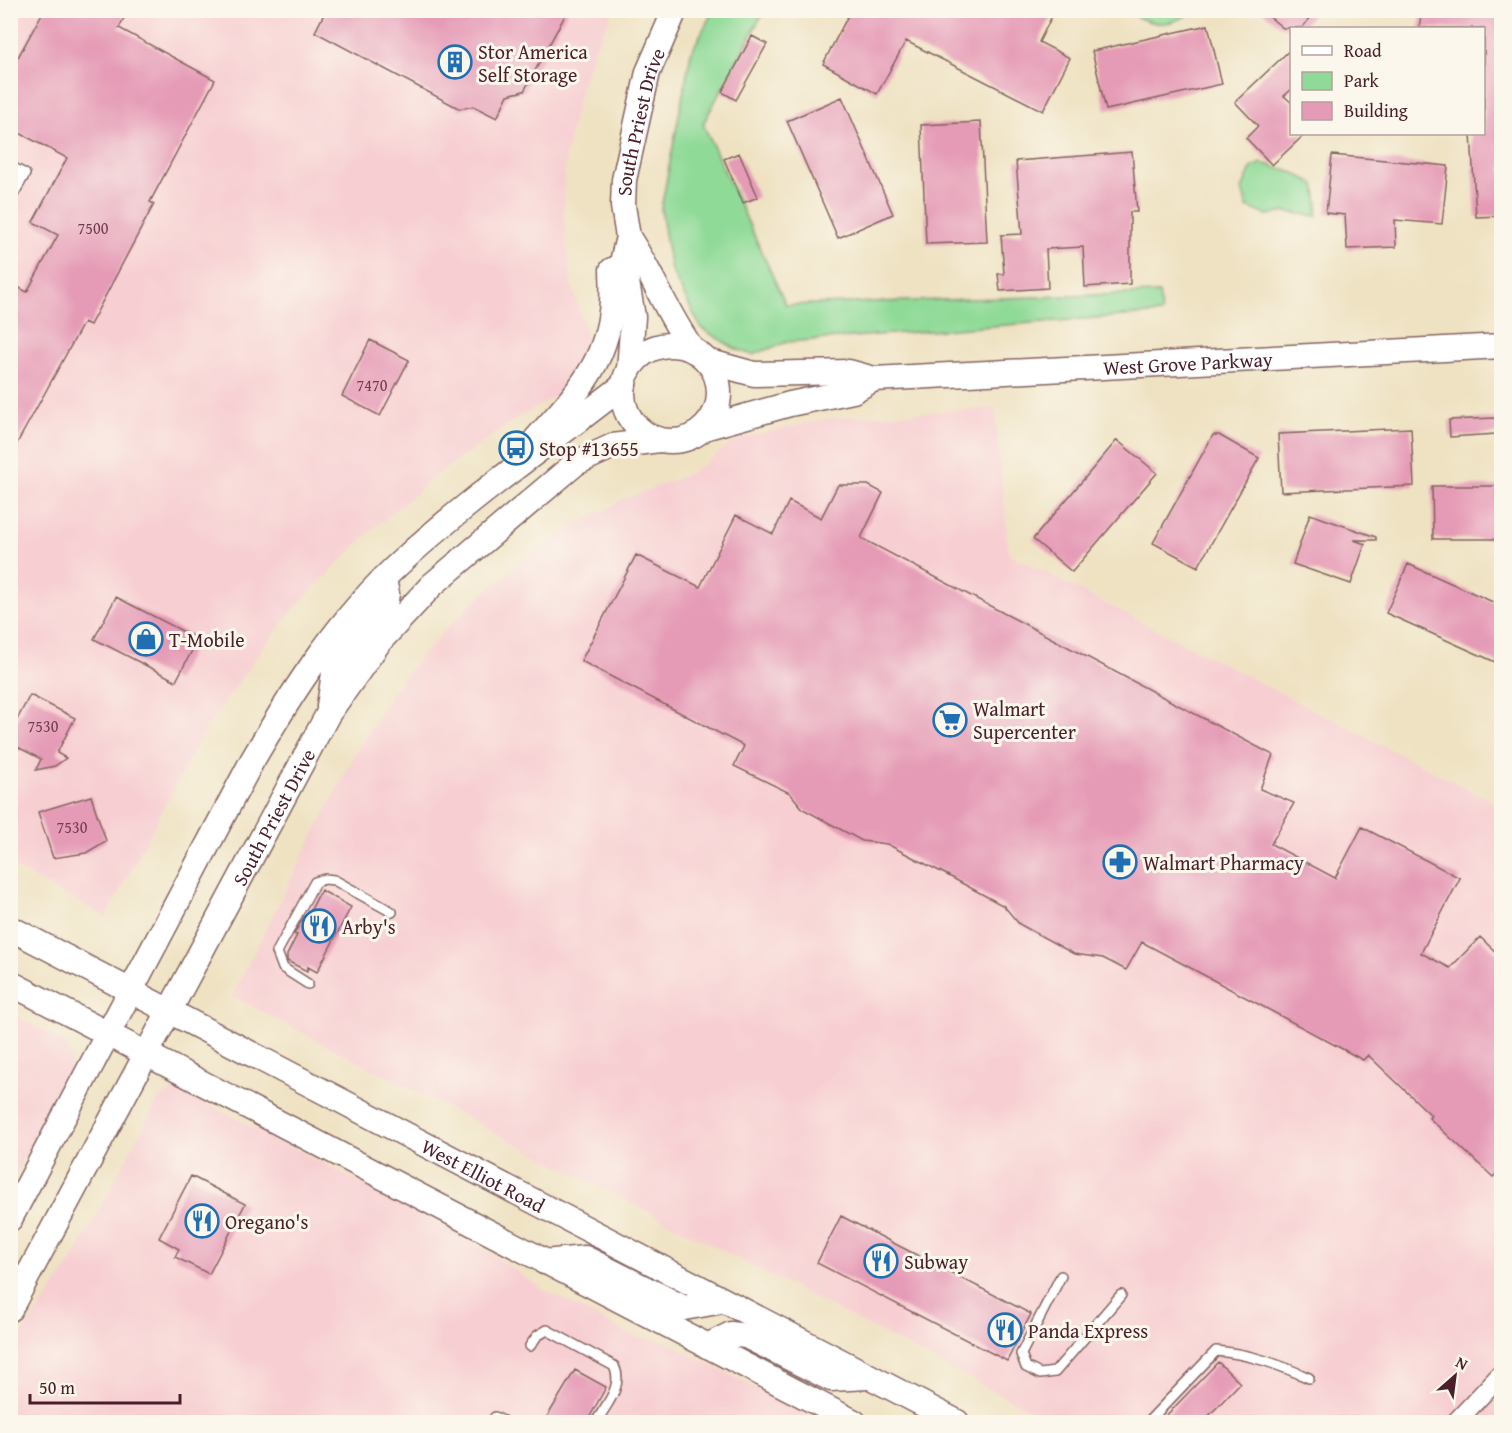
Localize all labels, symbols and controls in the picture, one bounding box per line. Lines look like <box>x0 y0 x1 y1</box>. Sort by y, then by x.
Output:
legend <box>1290 27 1485 135</box>
place label: Stor America Self Storage <box>478 37 588 89</box>
text: Road <box>1344 37 1382 64</box>
street label: South Priest Drive <box>609 43 671 196</box>
building icon: Stor America Self Storage <box>437 44 473 80</box>
text: Park <box>1344 67 1380 94</box>
text: Building <box>1344 97 1408 124</box>
house number: 7500 <box>78 216 109 240</box>
street label: West Grove Parkway <box>1102 344 1273 381</box>
house number: 7470 <box>357 373 388 397</box>
bus stop icon: Stop #13655 <box>498 430 534 466</box>
place label: Stop #13655 <box>539 434 639 463</box>
shop icon: T-Mobile <box>128 621 164 657</box>
place label: T-Mobile <box>169 625 245 654</box>
place label: Walmart Supercenter <box>973 694 1076 746</box>
supermarket icon: Walmart Supercenter <box>932 702 968 738</box>
house number: 7530 <box>28 714 59 738</box>
street label: South Priest Drive <box>224 743 322 891</box>
house number: 7530 <box>57 815 88 839</box>
pharmacy icon: Walmart Pharmacy <box>1102 844 1138 880</box>
place label: Walmart Pharmacy <box>1143 848 1304 877</box>
restaurant icon: Arby's <box>301 908 337 944</box>
place label: Arby's <box>342 912 396 941</box>
street label: West Elliot Road <box>417 1131 551 1219</box>
restaurant icon: Oregano's <box>184 1203 220 1239</box>
place label: Oregano's <box>225 1207 308 1236</box>
restaurant icon: Subway <box>863 1243 899 1279</box>
place label: Subway <box>904 1247 968 1276</box>
restaurant icon: Panda Express <box>987 1312 1023 1348</box>
place label: Panda Express <box>1028 1316 1148 1345</box>
north arrow <box>1425 1346 1485 1406</box>
text: N <box>1452 1350 1473 1376</box>
scale bar <box>30 1367 180 1405</box>
text: 50 m <box>39 1374 75 1401</box>

